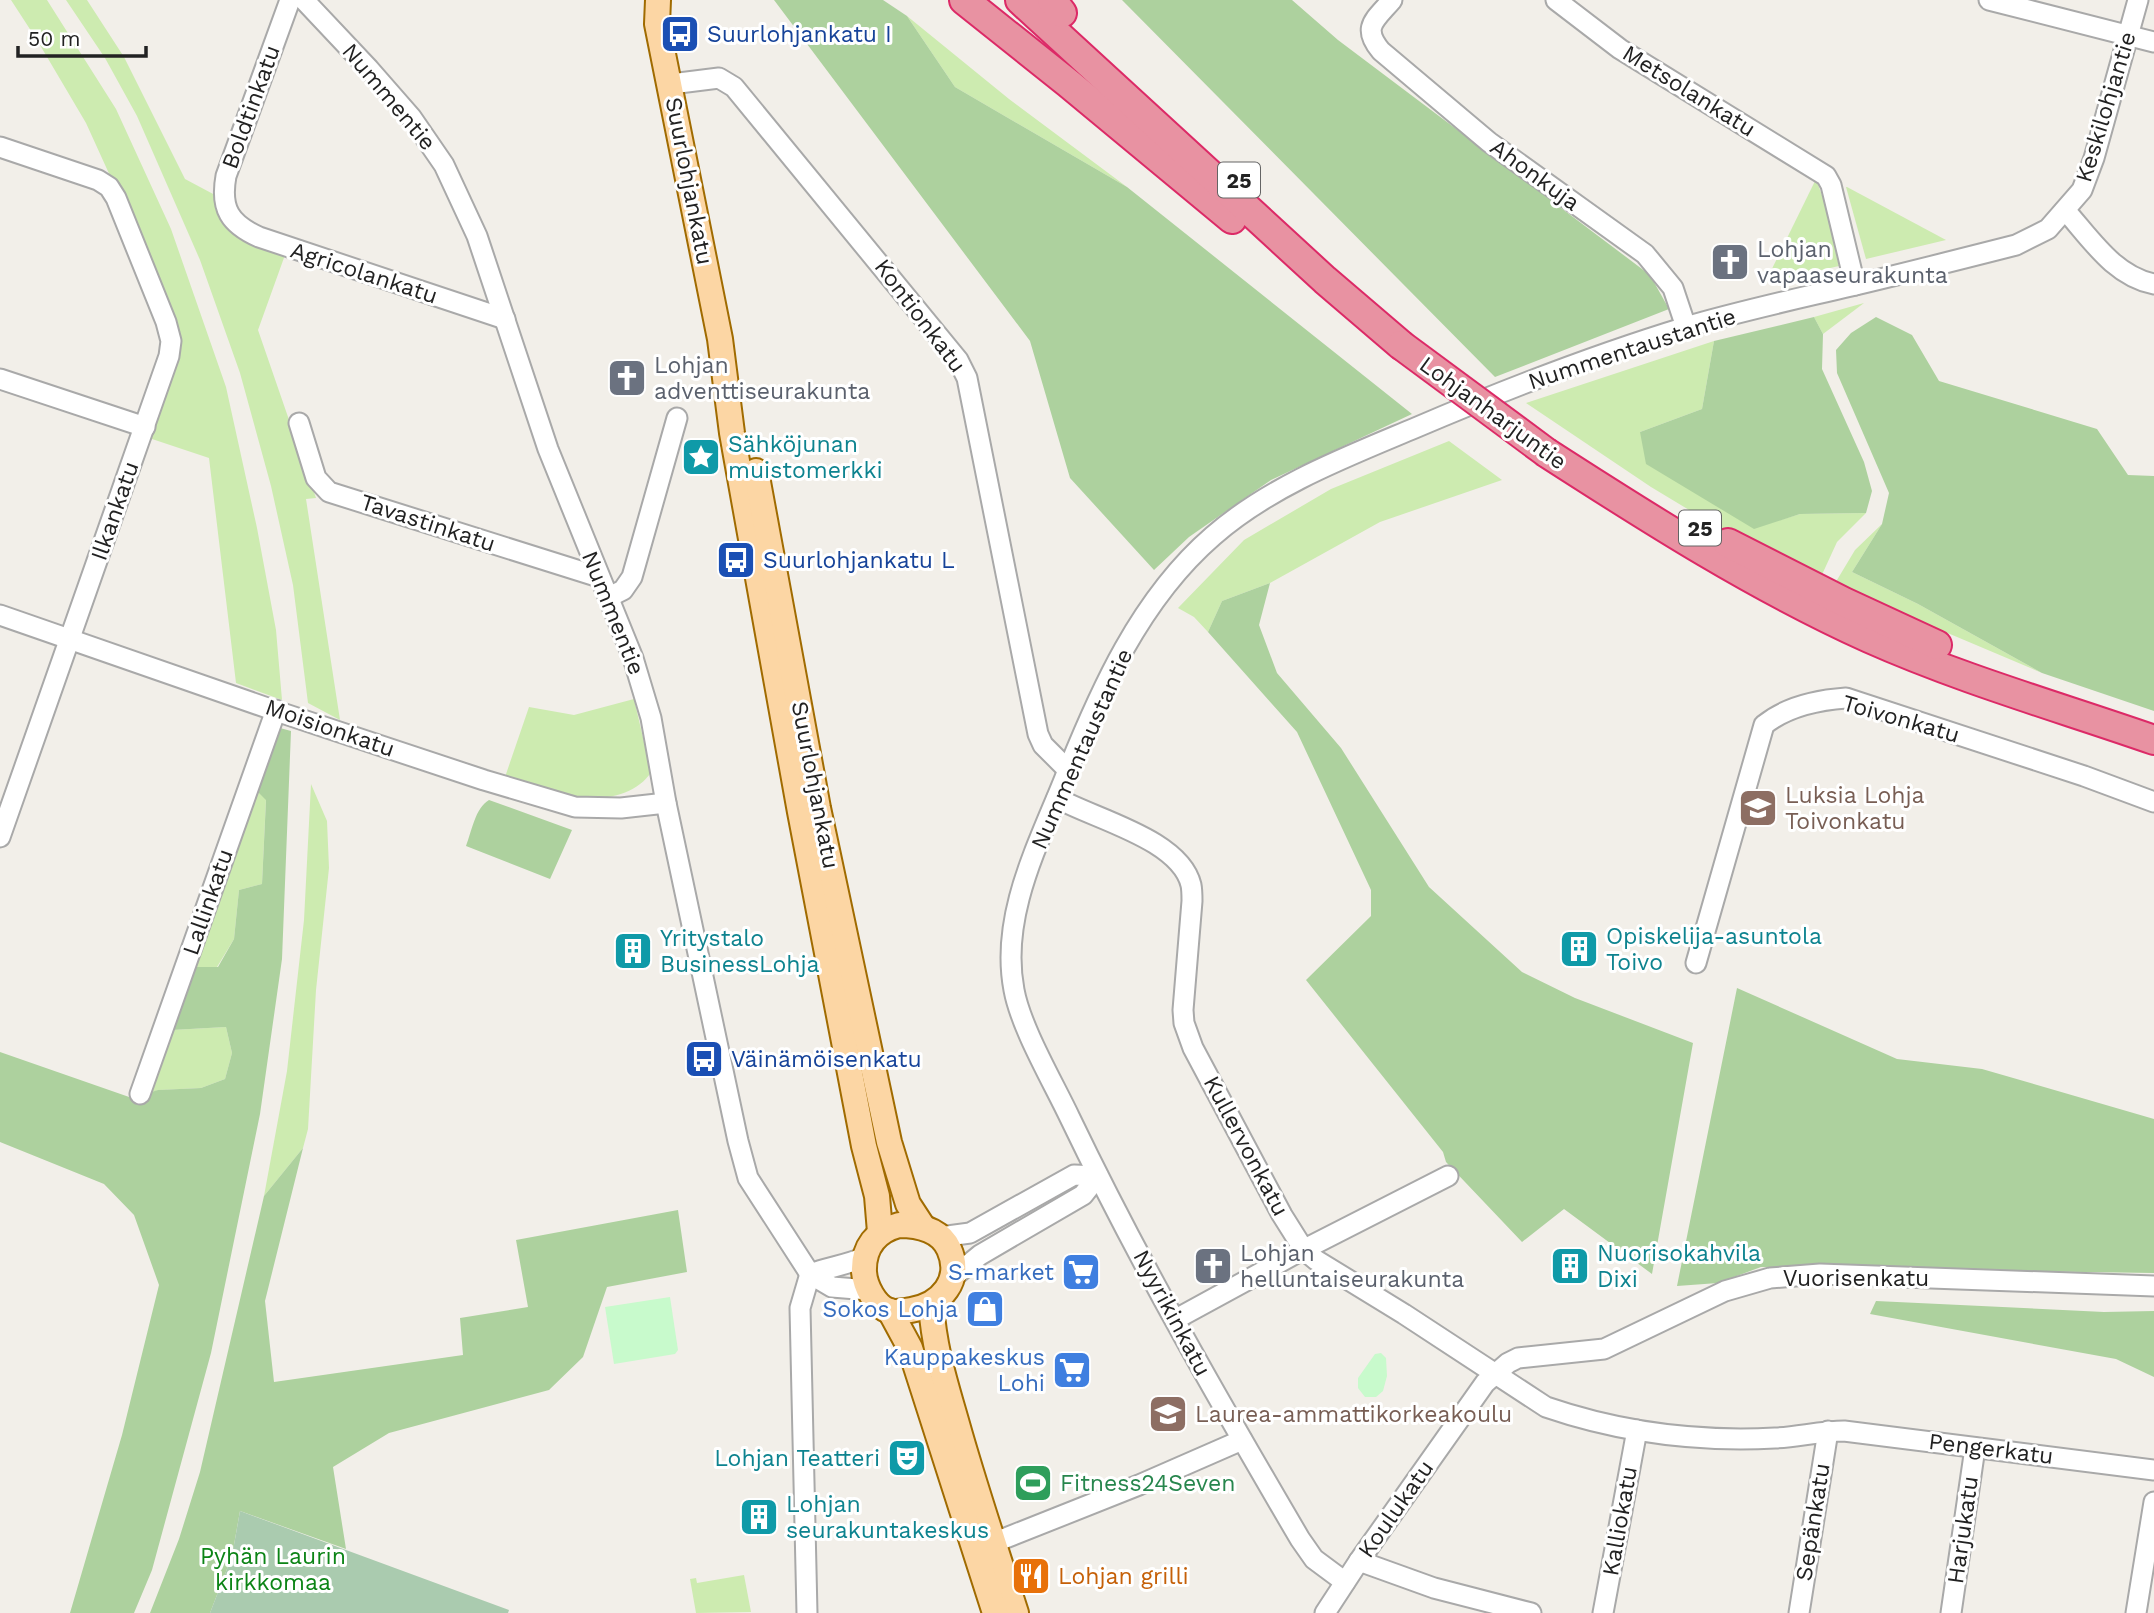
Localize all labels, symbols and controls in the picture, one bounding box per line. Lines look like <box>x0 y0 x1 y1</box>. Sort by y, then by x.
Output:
bus stop icon: Suurlohjankatu I <box>659 13 701 55</box>
scale bar <box>18 14 145 58</box>
place label: Suurlohjankatu I <box>707 21 892 48</box>
text: 50 m <box>28 26 80 51</box>
street label: Keskilohjantie <box>2070 28 2142 186</box>
street label: Nummentie <box>337 38 441 156</box>
street label: Metsolankatu <box>1618 39 1760 143</box>
street label: Boldtinkatu <box>216 42 286 172</box>
street label: Suurlohjankatu <box>660 95 718 267</box>
street label: Ahonkuja <box>1485 134 1585 216</box>
road number: 25 <box>1218 162 1260 198</box>
place label: Lohjan vapaaseurakunta <box>1757 236 1948 289</box>
street label: Agricolankatu <box>287 237 441 309</box>
church icon: Lohjan vapaaseurakunta <box>1709 241 1751 283</box>
street label: Kontionkatu <box>869 254 971 378</box>
street label: Nummentaustantie <box>1525 303 1739 395</box>
street label: Lohjanharjuntie <box>1414 351 1572 475</box>
place label: Lohjan adventtiseurakunta <box>654 352 870 405</box>
church icon: Lohjan adventtiseurakunta <box>606 357 648 399</box>
place label: Sähköjunan muistomerkki <box>728 431 883 484</box>
place icon: Sähköjunan muistomerkki <box>680 436 722 478</box>
street label: Ilkankatu <box>85 458 145 564</box>
street label: Tavastinkatu <box>357 489 499 557</box>
road number: 25 <box>1679 510 1721 546</box>
bus stop icon: Suurlohjankatu L <box>715 539 757 581</box>
street label: Nummentie <box>576 547 650 679</box>
place label: Suurlohjankatu L <box>763 547 955 574</box>
street label: Nummentaustantie <box>1026 644 1138 854</box>
street label: Toivonkatu <box>1839 689 1963 749</box>
street label: Moisionkatu <box>262 693 398 763</box>
street label: Suurlohjankatu <box>786 699 844 871</box>
place label: Luksia Lohja Toivonkatu <box>1785 782 1925 835</box>
school or university icon: Luksia Lohja Toivonkatu <box>1737 787 1779 829</box>
street label: Lallinkatu <box>177 845 239 959</box>
place label: Opiskelija-asuntola Toivo <box>1606 923 1822 976</box>
place label: Yritystalo BusinessLohja <box>660 925 820 978</box>
building icon: Opiskelija-asuntola Toivo <box>1558 928 1600 970</box>
building icon: Yritystalo BusinessLohja <box>612 930 654 972</box>
bus stop icon: Väinämöisenkatu <box>683 1038 725 1080</box>
place label: Väinämöisenkatu <box>731 1046 922 1073</box>
street label: Kullervonkatu <box>1198 1071 1294 1221</box>
place label: Lohjan helluntaiseurakunta <box>1240 1240 1464 1293</box>
place label: Nuorisokahvila Dixi <box>1597 1240 1761 1293</box>
street label: Nyyrikinkatu <box>1128 1245 1216 1381</box>
church icon: Lohjan helluntaiseurakunta <box>1192 1245 1234 1287</box>
building icon: Nuorisokahvila Dixi <box>1549 1245 1591 1287</box>
supermarket icon: S-market <box>1060 1251 1102 1293</box>
place label: S-market <box>948 1259 1054 1286</box>
street label: Vuorisenkatu <box>1783 1265 1929 1292</box>
shop icon: Sokos Lohja <box>964 1288 1006 1330</box>
place label: Sokos Lohja <box>822 1296 958 1323</box>
place label: Kauppakeskus Lohi <box>884 1344 1045 1397</box>
supermarket icon: Kauppakeskus Lohi <box>1051 1349 1093 1391</box>
school or university icon: Laurea-ammattikorkeakoulu <box>1147 1393 1189 1435</box>
place label: Laurea-ammattikorkeakoulu <box>1195 1401 1512 1428</box>
street label: Pengerkatu <box>1927 1428 2055 1470</box>
theatre icon: Lohjan Teatteri <box>886 1437 928 1479</box>
place label: Lohjan Teatteri <box>714 1445 880 1472</box>
street label: Koulukatu <box>1353 1455 1439 1563</box>
street label: Sepänkatu <box>1790 1461 1836 1583</box>
sports icon: Fitness24Seven <box>1012 1462 1054 1504</box>
street label: Kalliokatu <box>1597 1464 1643 1578</box>
place label: Fitness24Seven <box>1060 1470 1235 1497</box>
street label: Harjukatu <box>1942 1474 1984 1586</box>
place label: Lohjan seurakuntakeskus <box>786 1491 989 1544</box>
building icon: Lohjan seurakuntakeskus <box>738 1496 780 1538</box>
park label: Pyhän Laurin kirkkomaa <box>200 1543 346 1596</box>
restaurant icon: Lohjan grilli <box>1010 1555 1052 1597</box>
place label: Lohjan grilli <box>1058 1563 1189 1590</box>

